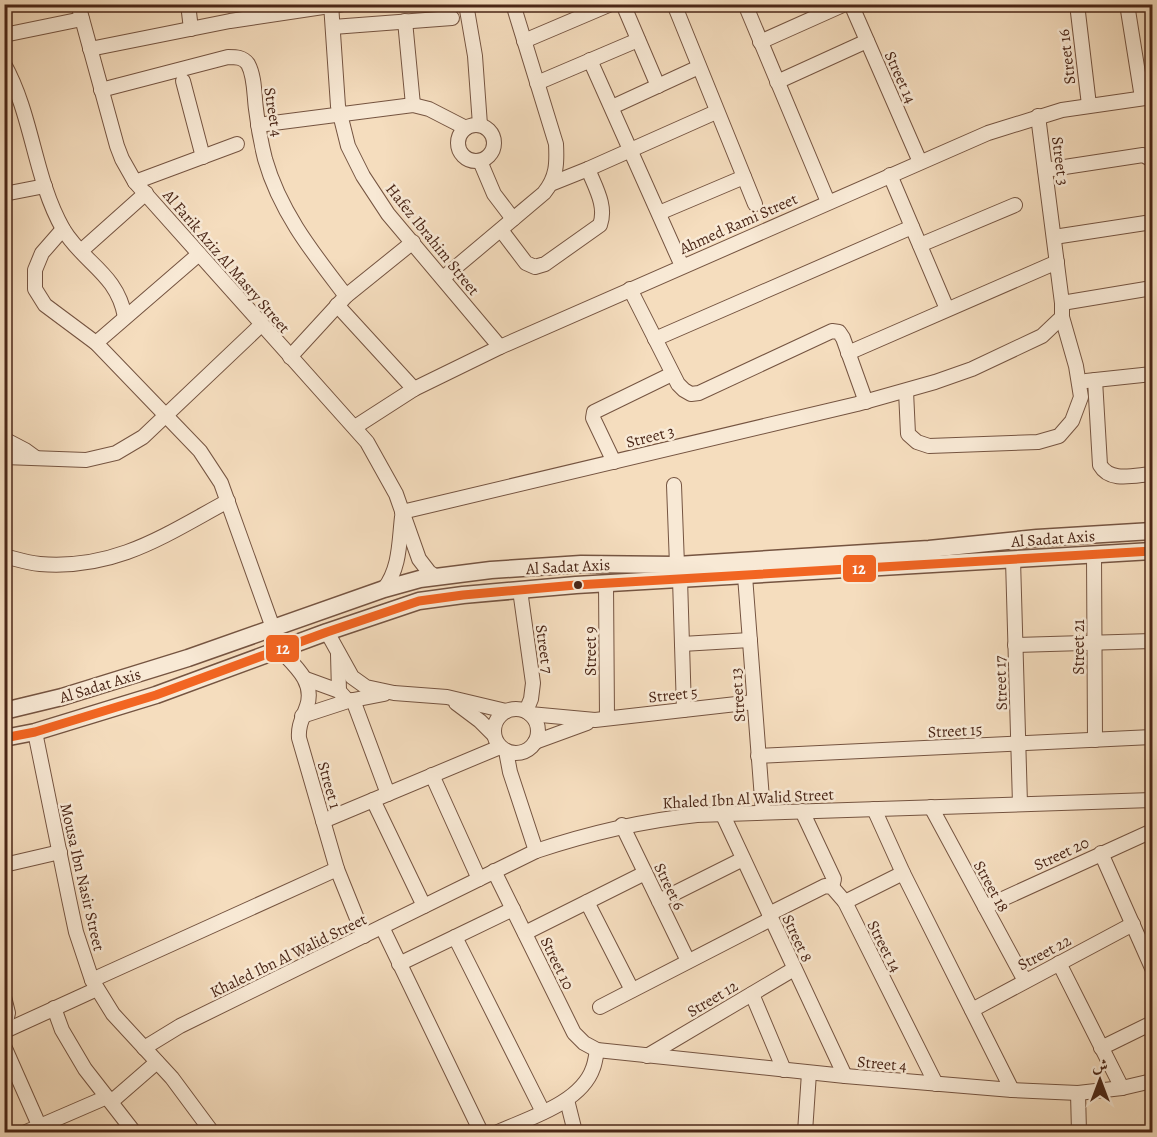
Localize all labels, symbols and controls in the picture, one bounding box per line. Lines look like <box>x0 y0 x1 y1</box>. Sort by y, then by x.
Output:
street label: Street 16 <box>1053 28 1081 86</box>
street label: Street 14 <box>879 48 921 107</box>
street label: Street 4 <box>258 86 288 138</box>
street label: Street 3 <box>1046 135 1074 187</box>
street label: Hafez Ibrahim Street <box>380 179 484 300</box>
street label: Al Farik Aziz Al Masry Street <box>157 184 295 338</box>
street label: Ahmed Rami Street <box>675 188 801 260</box>
street label: Street 3 <box>624 420 677 454</box>
street label: Al Sadat Axis <box>1009 525 1096 553</box>
street label: Al Sadat Axis <box>524 554 611 580</box>
line badge: 12 <box>842 554 877 583</box>
text: 12 <box>852 558 866 580</box>
unlabelled marker <box>572 579 584 591</box>
street label: Street 21 <box>1068 619 1090 675</box>
street label: Street 7 <box>530 623 558 675</box>
street label: Street 9 <box>580 626 602 676</box>
line badge: 12 <box>265 634 300 663</box>
text: 12 <box>276 638 290 660</box>
street label: Street 17 <box>989 655 1013 711</box>
street label: Al Sadat Axis <box>56 663 144 709</box>
street label: Street 13 <box>725 667 751 723</box>
street label: Street 5 <box>647 681 699 709</box>
street label: Street 15 <box>927 719 983 743</box>
street label: Street 1 <box>312 759 346 812</box>
street label: Khaled Ibn Al Walid Street <box>662 784 834 814</box>
street label: Mousa Ibn Nasir Street <box>54 801 110 953</box>
street label: Street 20 <box>1030 832 1093 876</box>
street label: Street 18 <box>968 857 1014 916</box>
street label: Street 6 <box>648 859 690 914</box>
street label: Khaled Ibn Al Walid Street <box>207 908 370 1003</box>
street label: Street 8 <box>776 911 818 966</box>
street label: Street 14 <box>862 917 906 976</box>
street label: Street 22 <box>1014 929 1075 976</box>
street label: Street 10 <box>535 933 579 994</box>
street label: Street 12 <box>683 975 742 1023</box>
north arrow <box>1070 1050 1130 1110</box>
street label: Street 4 <box>856 1051 908 1077</box>
text: ش <box>1092 1055 1108 1077</box>

